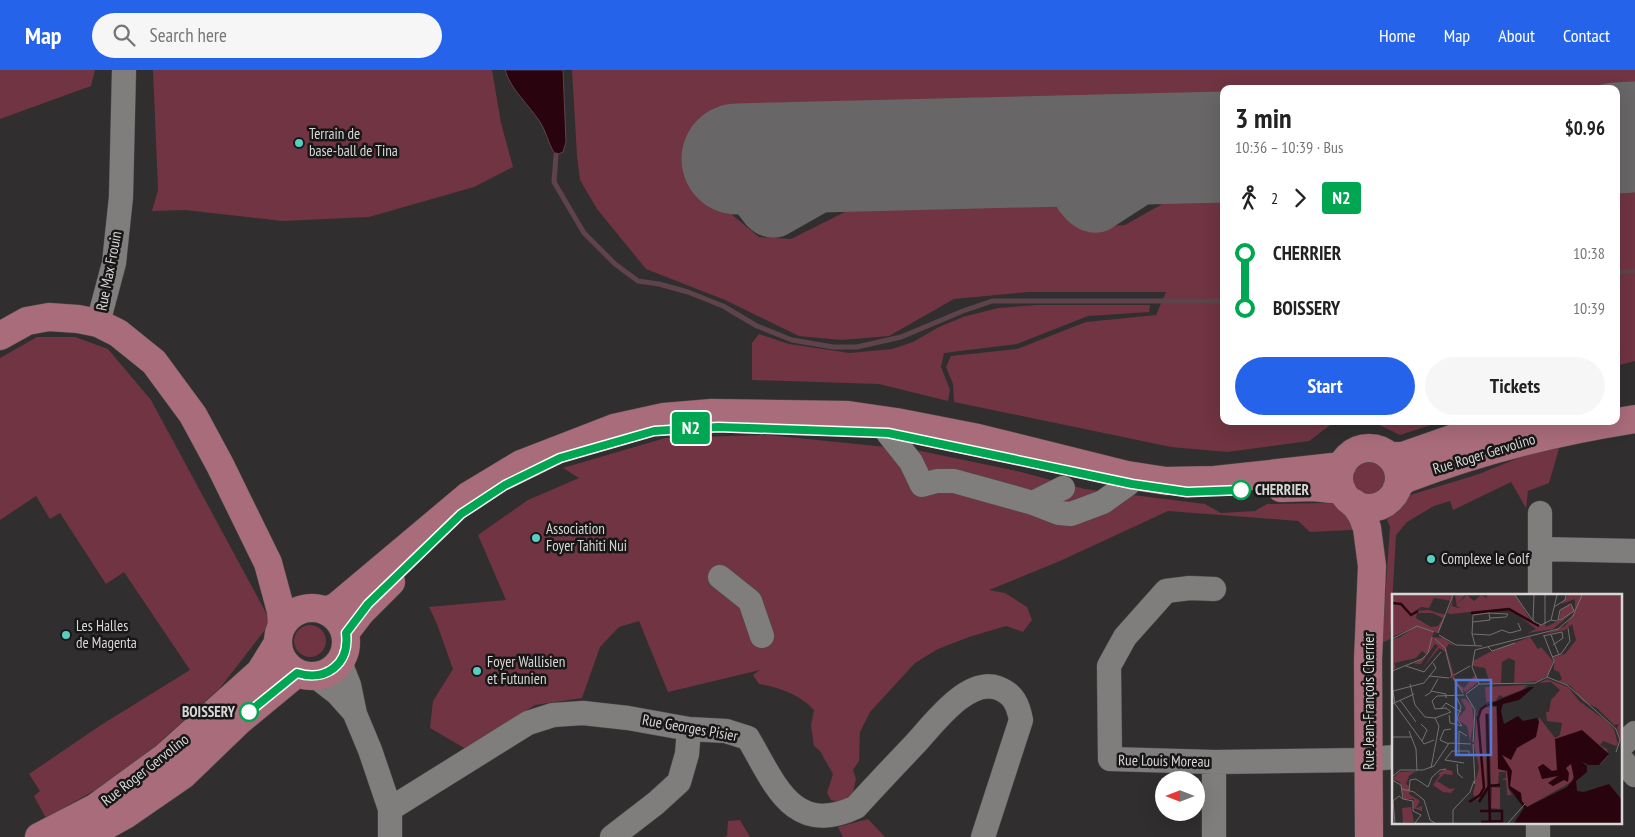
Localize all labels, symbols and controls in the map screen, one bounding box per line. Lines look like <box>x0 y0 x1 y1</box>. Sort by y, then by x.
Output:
search box <box>92 13 442 58</box>
text: Map <box>25 20 62 51</box>
icon: search <box>110 21 138 49</box>
text: Search here <box>150 23 227 47</box>
text: Home <box>1379 24 1416 47</box>
text: Map <box>1444 24 1470 47</box>
text: About <box>1498 24 1535 47</box>
text: Contact <box>1563 24 1610 47</box>
text: 3 min <box>1235 99 1292 136</box>
text: $0.96 <box>1565 116 1605 140</box>
place label: Terrain de base-ball de Tina <box>309 124 398 160</box>
marker: Terrain de base-ball de Tina <box>293 137 305 149</box>
text: 10:36 – 10:39 · Bus <box>1235 137 1343 157</box>
icon: walk <box>1235 184 1263 212</box>
icon: forward <box>1286 184 1314 212</box>
text: N2 <box>1332 186 1351 209</box>
text: 2 <box>1271 188 1278 208</box>
street label: Rue Max Frouin <box>91 229 126 312</box>
text: CHERRIER <box>1273 241 1341 265</box>
text: 10:38 <box>1573 243 1605 263</box>
text: BOISSERY <box>1273 296 1340 320</box>
text: 10:39 <box>1573 298 1605 318</box>
button: Start <box>1235 357 1415 415</box>
button: Tickets <box>1425 357 1605 415</box>
line badge: N2 <box>668 412 714 444</box>
text: N2 <box>682 416 700 439</box>
street label: Rue Roger Gervolino <box>1430 429 1537 478</box>
marker: CHERRIER <box>1231 480 1251 500</box>
place label: CHERRIER <box>1255 480 1309 499</box>
place label: Association Foyer Tahiti Nui <box>546 519 627 555</box>
marker: Association Foyer Tahiti Nui <box>530 532 542 544</box>
place label: Complexe le Golf <box>1441 549 1530 568</box>
marker: Complexe le Golf <box>1425 553 1437 565</box>
inset map <box>1392 594 1622 824</box>
place label: Les Halles de Magenta <box>76 616 137 652</box>
marker: Les Halles de Magenta <box>60 629 72 641</box>
street label: Rue Jean-François Cherrier <box>1359 631 1378 770</box>
place label: Foyer Wallisien et Futunien <box>487 652 565 688</box>
marker: Foyer Wallisien et Futunien <box>471 665 483 677</box>
place label: BOISSERY <box>182 702 236 721</box>
marker: BOISSERY <box>239 702 259 722</box>
street label: Rue Georges Pisier <box>641 710 740 745</box>
street label: Rue Roger Gervolino <box>97 730 192 810</box>
street label: Rue Louis Moreau <box>1118 750 1210 771</box>
north arrow <box>1155 771 1205 821</box>
map controls <box>1155 771 1205 821</box>

